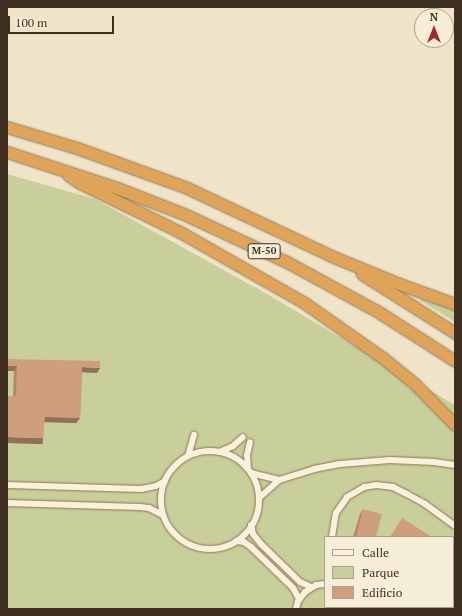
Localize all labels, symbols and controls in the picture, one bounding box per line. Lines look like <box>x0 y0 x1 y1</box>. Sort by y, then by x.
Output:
scale bar <box>10 8 116 34</box>
north arrow <box>414 8 454 48</box>
text: N <box>430 10 438 24</box>
text: 100 m <box>15 15 47 30</box>
road number: M-50 <box>247 243 281 259</box>
legend <box>324 536 454 608</box>
text: Calle <box>362 545 389 560</box>
text: Parque <box>362 565 399 580</box>
text: Edificio <box>362 585 402 600</box>

